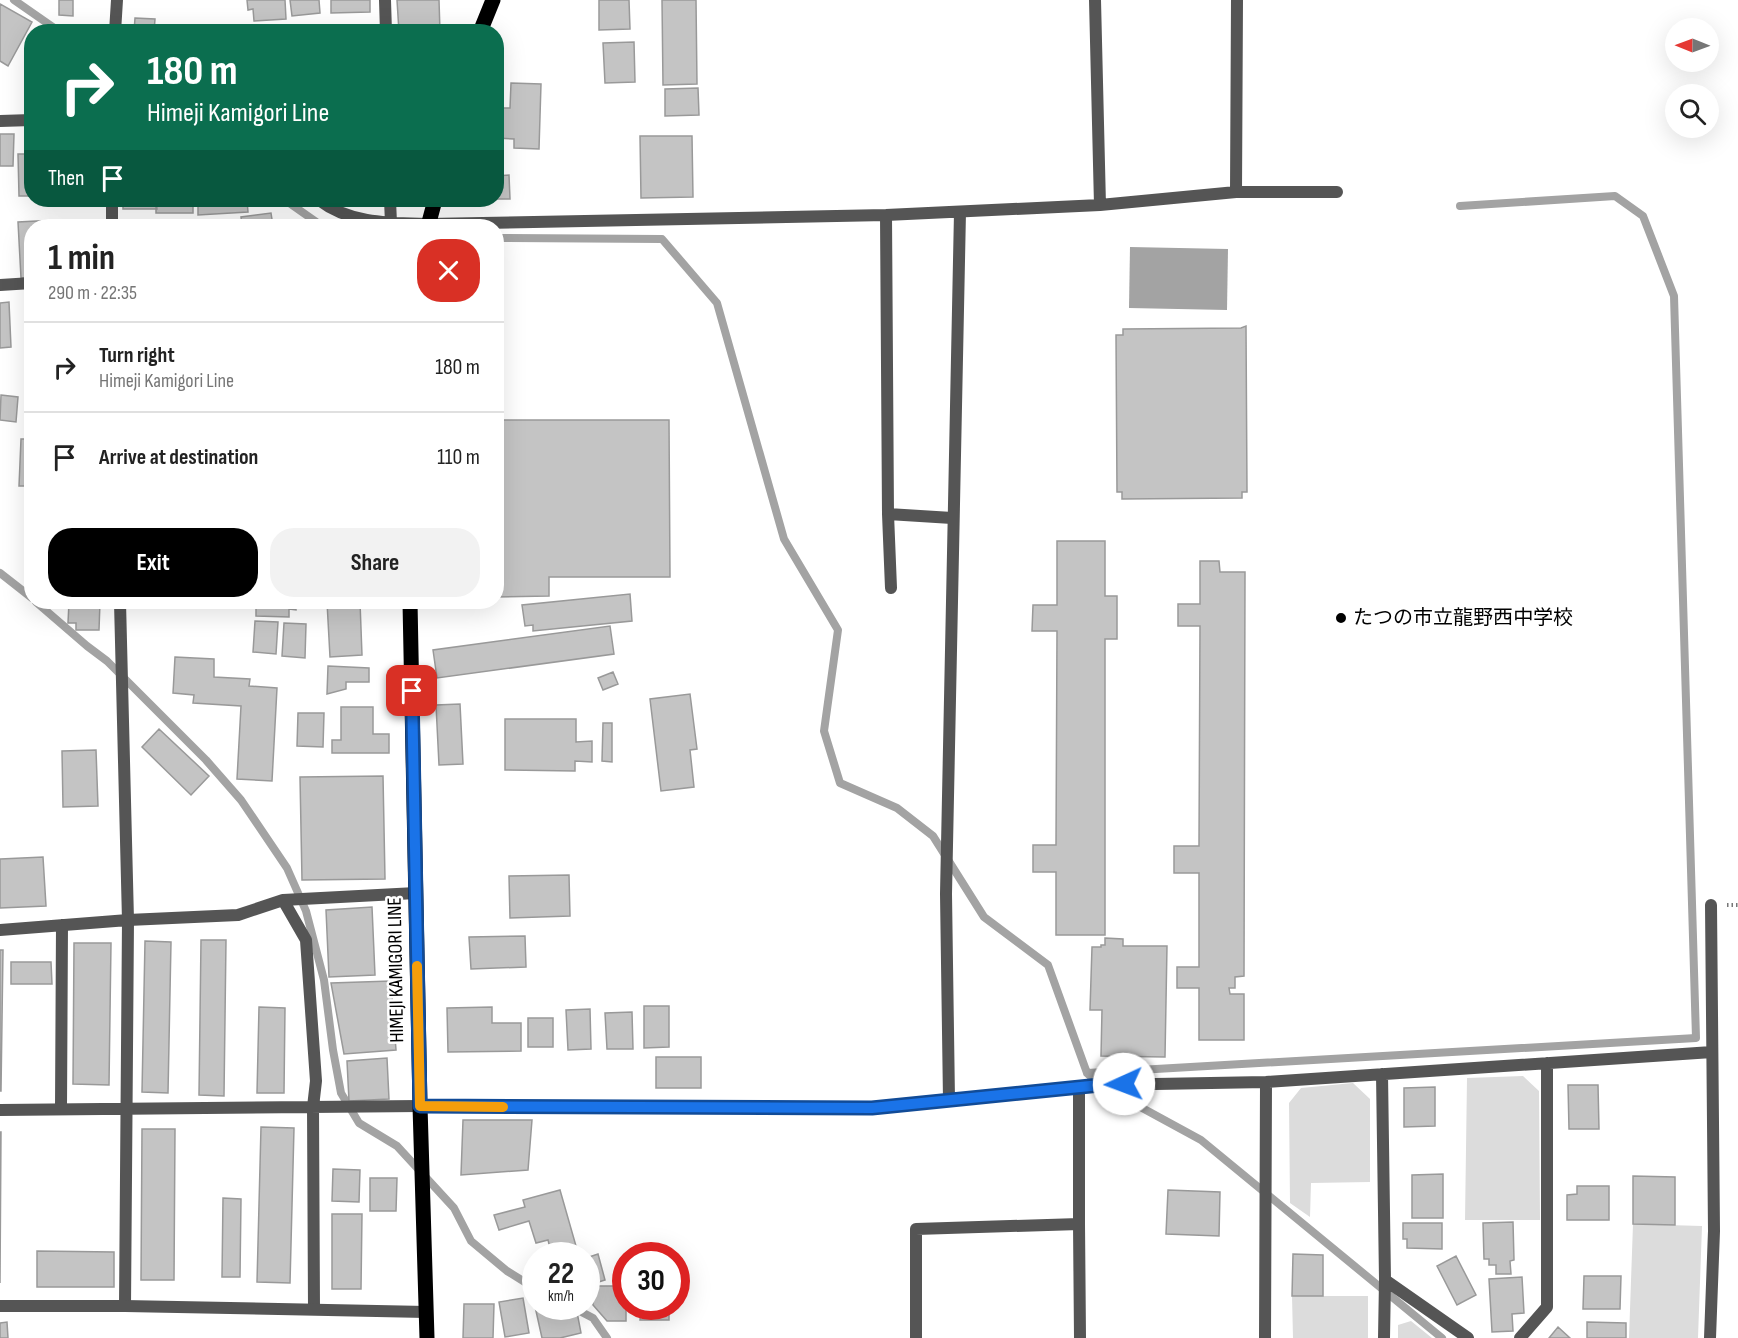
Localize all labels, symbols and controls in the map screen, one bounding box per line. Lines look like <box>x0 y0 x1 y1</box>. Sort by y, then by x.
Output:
north arrow <box>1665 18 1719 72</box>
map controls <box>1665 18 1719 138</box>
text: 180 m <box>147 46 238 97</box>
icon: right <box>48 48 126 126</box>
button: search <box>1665 84 1719 138</box>
text: Himeji Kamigori Line <box>147 97 329 129</box>
icon: arrive <box>96 162 129 195</box>
text: Then <box>48 165 84 192</box>
text: 1 min <box>48 237 115 280</box>
button: close <box>417 239 480 302</box>
text: 290 m · 22:35 <box>48 281 137 305</box>
text: Turn right <box>99 342 175 369</box>
icon: right <box>48 351 81 384</box>
text: 180 m <box>435 354 480 381</box>
text: Himeji Kamigori Line <box>99 369 234 393</box>
icon: arrive <box>48 441 81 474</box>
text: Arrive at destination <box>99 444 258 471</box>
text: 110 m <box>437 444 480 471</box>
button: Exit <box>48 528 258 597</box>
button: Share <box>270 528 480 597</box>
place label: たつの市立龍野西中学校 <box>1353 606 1573 630</box>
marker: たつの市立龍野西中学校 <box>1334 611 1348 625</box>
pin <box>386 665 437 716</box>
icon: arrive <box>395 674 428 707</box>
street label: HIMEJI KAMIGORI LINE <box>383 897 409 1043</box>
position arrow <box>1092 1052 1156 1116</box>
speed limit sign: 30 <box>612 1242 690 1320</box>
text: 22 <box>548 1256 574 1292</box>
text: km/h <box>548 1287 574 1306</box>

